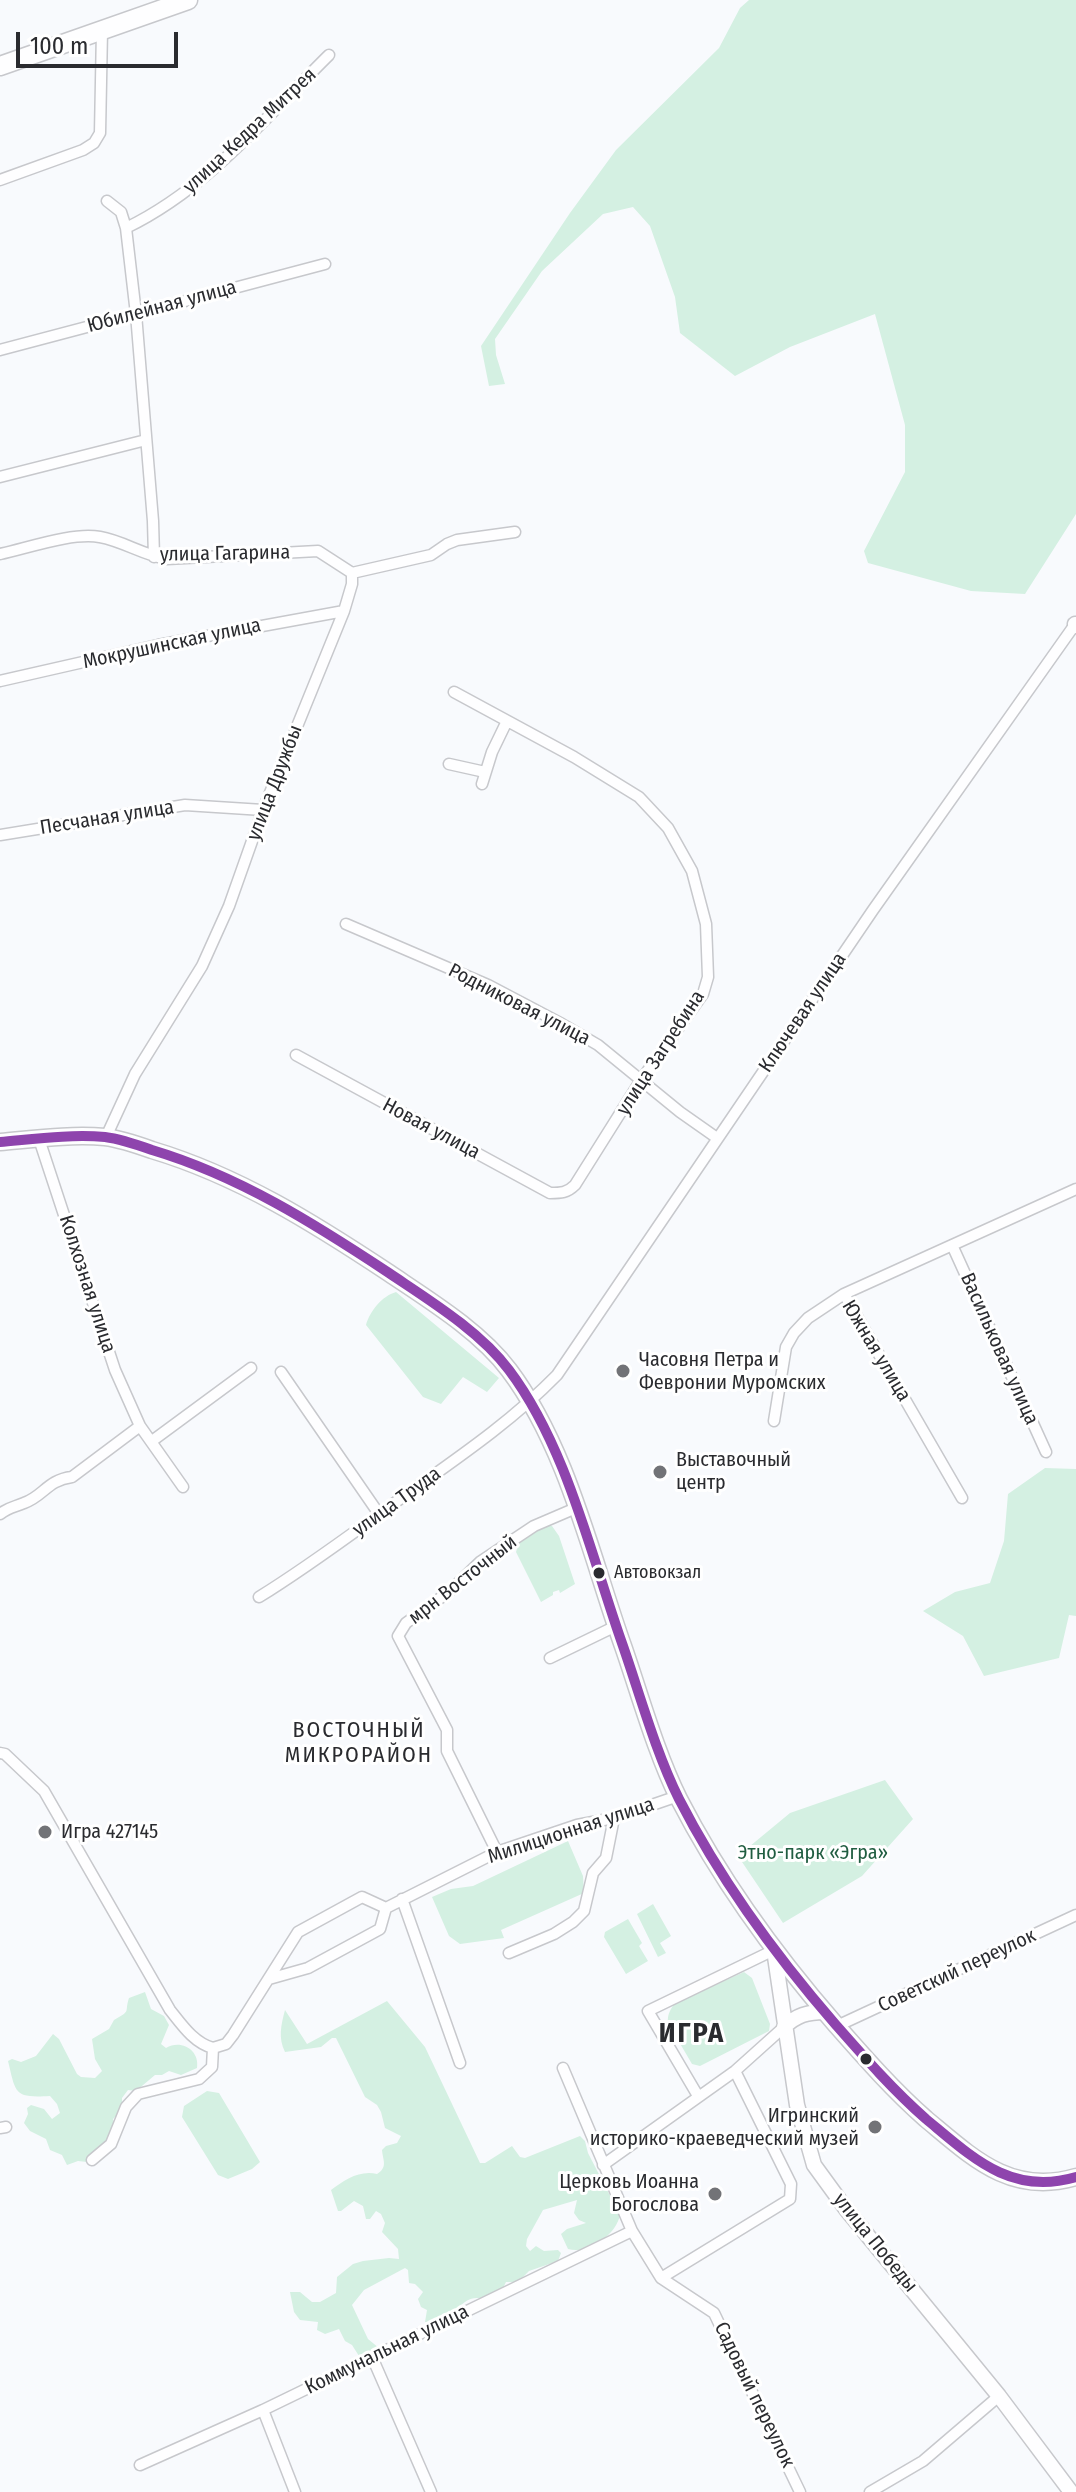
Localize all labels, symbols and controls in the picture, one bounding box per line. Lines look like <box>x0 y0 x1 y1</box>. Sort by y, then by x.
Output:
scale bar <box>20 16 182 66</box>
text: 100 m <box>30 32 88 60</box>
street label: улица Кедра Митрея <box>178 63 322 199</box>
street label: Юбилейная улица <box>85 276 239 338</box>
street label: улица Гагарина <box>160 541 290 567</box>
street label: Мокрушинская улица <box>81 613 263 675</box>
street label: улица Дружбы <box>242 722 308 844</box>
street label: Песчаная улица <box>38 796 176 840</box>
street label: Ключевая улица <box>754 949 852 1077</box>
street label: Родниковая улица <box>444 959 594 1051</box>
street label: улица Загребина <box>612 986 710 1120</box>
street label: Новая улица <box>378 1093 484 1165</box>
street label: Колхозная улица <box>53 1212 121 1356</box>
street label: Васильковая улица <box>955 1269 1043 1429</box>
street label: Южная улица <box>836 1296 916 1406</box>
place label: Часовня Петра и Февронии Муромских <box>639 1348 826 1395</box>
marker: Часовня Петра и Февронии Муромских <box>614 1362 632 1380</box>
place label: Выставочный центр <box>676 1448 791 1495</box>
street label: улица Труда <box>348 1462 446 1542</box>
marker: Выставочный центр <box>651 1463 669 1481</box>
street label: мрн Восточный <box>404 1530 522 1630</box>
place label: Автовокзал <box>614 1562 701 1584</box>
marker: Автовокзал <box>591 1565 607 1581</box>
district label: ВОСТОЧНЫЙ МИКРОРАЙОН <box>285 1718 433 1770</box>
street label: Милиционная улица <box>485 1793 657 1869</box>
place label: Игра 427145 <box>61 1820 158 1844</box>
marker: Игра 427145 <box>36 1823 54 1841</box>
park label: Этно-парк «Эгра» <box>738 1841 888 1865</box>
street label: Советский переулок <box>874 1924 1040 2018</box>
district label: ИГРА <box>659 2017 725 2051</box>
unlabelled marker <box>858 2051 874 2067</box>
place label: Игринский историко-краеведческий музей <box>590 2104 859 2151</box>
marker: Игринский историко-краеведческий музей <box>866 2118 884 2136</box>
place label: Церковь Иоанна Богослова <box>559 2170 699 2217</box>
marker: Церковь Иоанна Богослова <box>706 2185 724 2203</box>
street label: улица Победы <box>828 2189 922 2297</box>
street label: Коммунальная улица <box>301 2300 473 2400</box>
street label: Садовый переулок <box>708 2318 800 2472</box>

